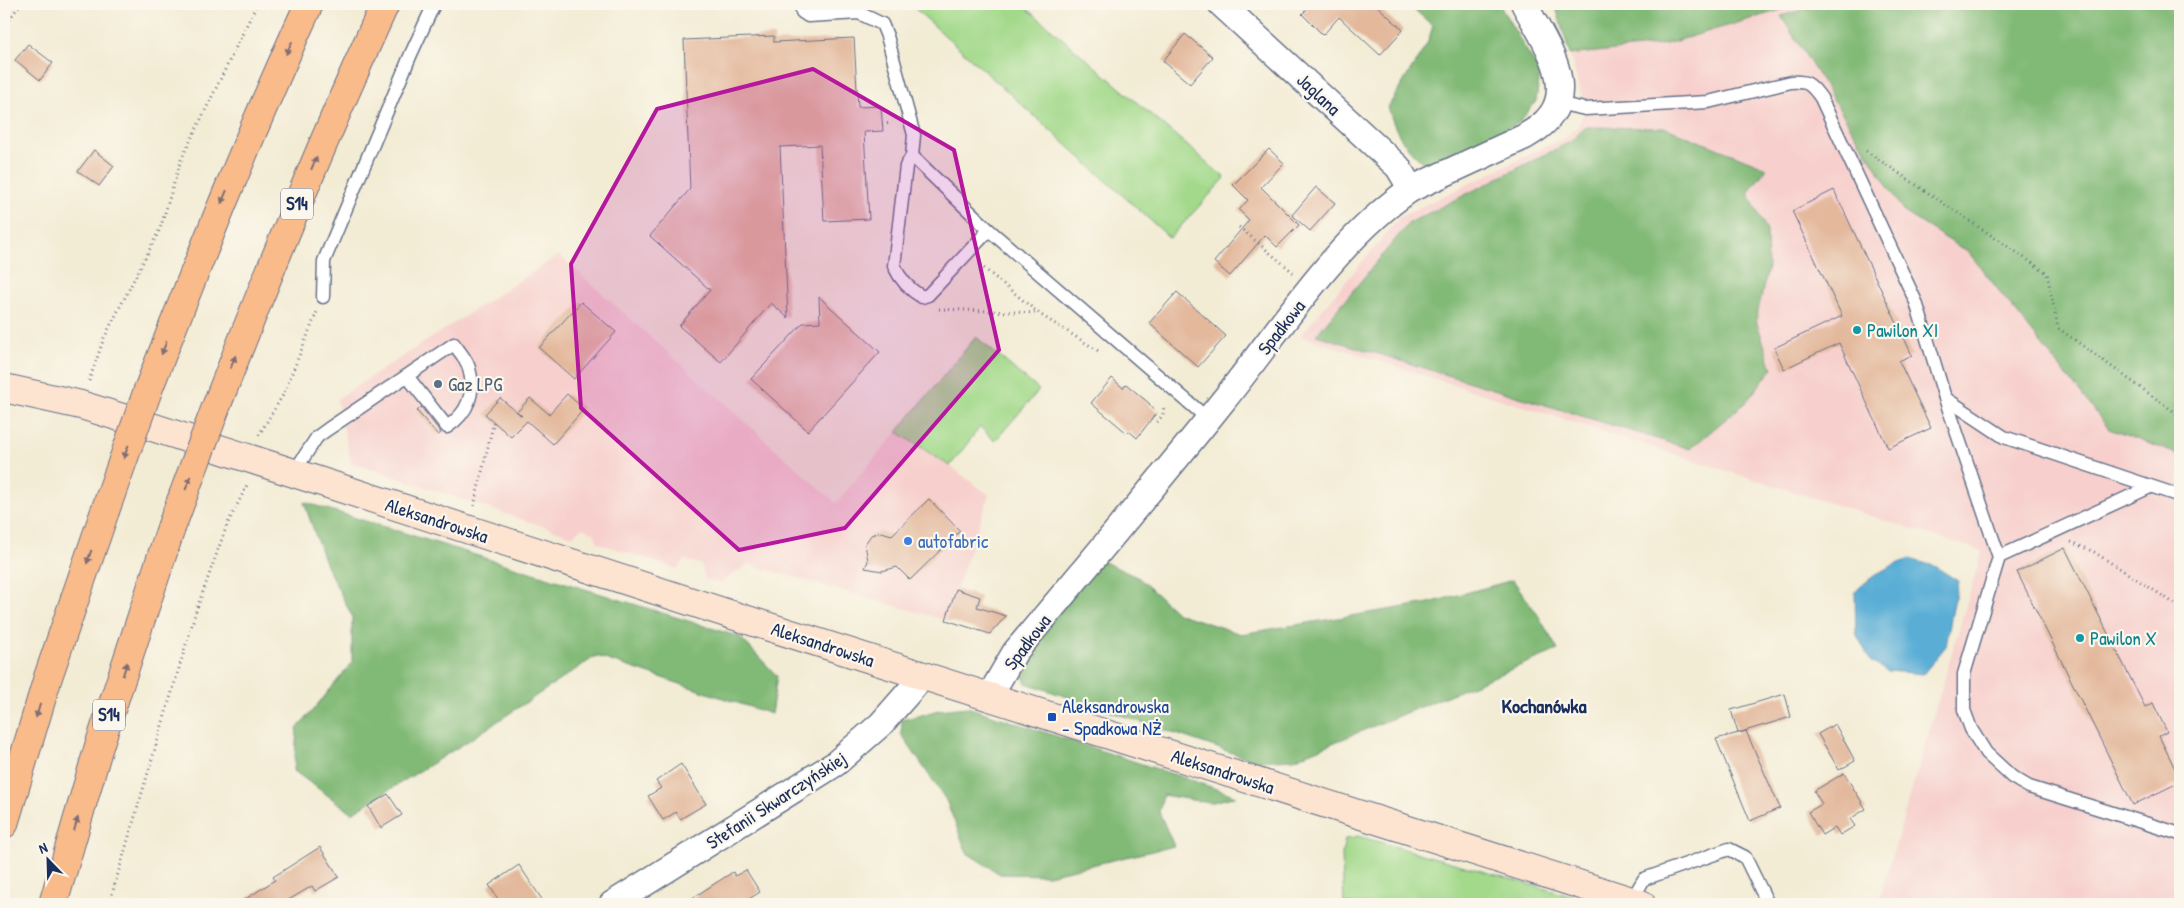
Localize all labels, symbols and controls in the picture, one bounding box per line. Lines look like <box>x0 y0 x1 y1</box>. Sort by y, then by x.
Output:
one-way arrow <box>284 41 292 55</box>
street label: Jaglana <box>1291 67 1347 121</box>
one-way arrow <box>311 156 319 170</box>
road number: S14 <box>281 188 313 220</box>
one-way arrow <box>220 190 228 204</box>
street label: Spadkowa <box>1251 294 1311 360</box>
place label: Pawilon XI <box>1867 317 1938 343</box>
marker: Pawilon XI <box>1851 324 1863 336</box>
one-way arrow <box>160 341 168 355</box>
one-way arrow <box>230 355 238 369</box>
place label: Gaz LPG <box>448 371 502 397</box>
marker: Gaz LPG <box>432 378 444 390</box>
one-way arrow <box>122 445 130 460</box>
one-way arrow <box>185 475 192 490</box>
street label: Aleksandrowska <box>382 491 492 549</box>
place label: autofabric <box>918 528 989 554</box>
marker: autofabric <box>902 535 914 547</box>
one-way arrow <box>85 549 92 564</box>
street label: Spadkowa <box>998 608 1057 675</box>
street label: Aleksandrowska <box>768 615 878 673</box>
place label: Pawilon X <box>2090 625 2157 651</box>
marker: Pawilon X <box>2074 632 2086 644</box>
one-way arrow <box>121 661 129 676</box>
district label: Kochanówka <box>1501 692 1587 719</box>
place label: Aleksandrowska - Spadkowa NŻ <box>1062 693 1170 741</box>
road number: S14 <box>93 700 125 730</box>
one-way arrow <box>33 703 41 718</box>
marker: Aleksandrowska - Spadkowa NŻ <box>1046 711 1058 723</box>
street label: Aleksandrowska <box>1168 742 1278 800</box>
street label: Stefanii Skwarczyńskiej <box>701 745 851 855</box>
one-way arrow <box>73 816 81 831</box>
north arrow <box>22 836 72 886</box>
text: N <box>36 837 50 858</box>

